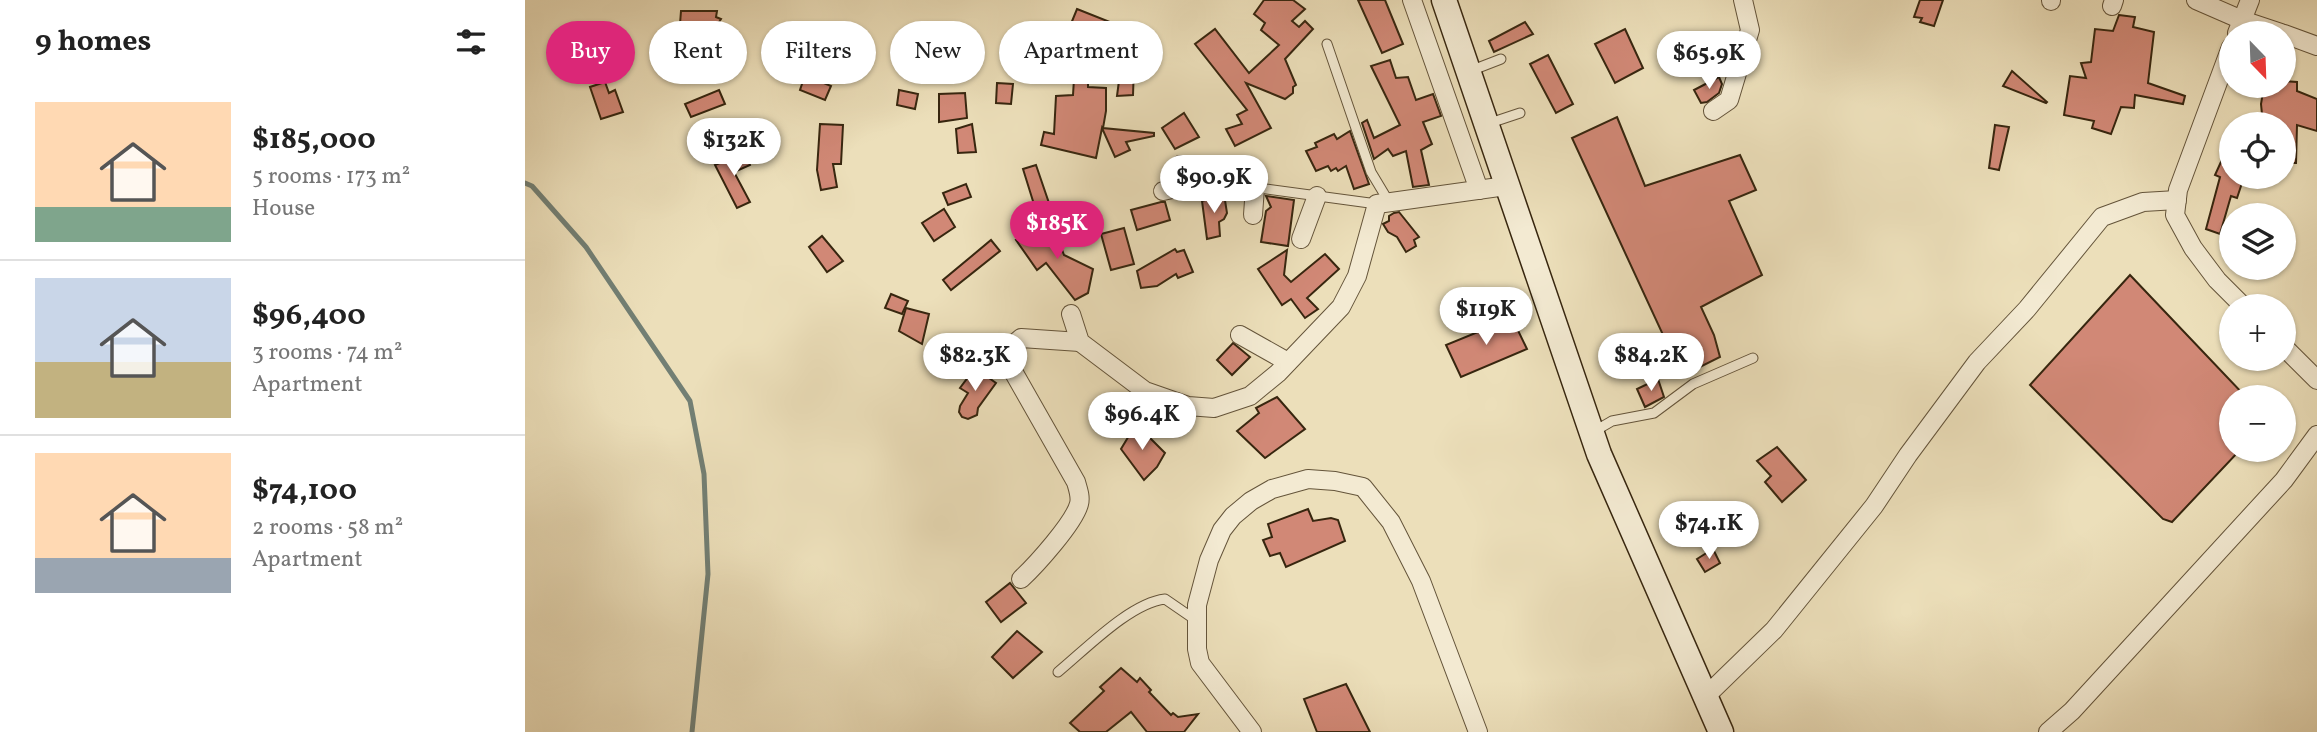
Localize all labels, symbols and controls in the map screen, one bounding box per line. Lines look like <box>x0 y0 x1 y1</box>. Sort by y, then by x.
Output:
text: 9 homes <box>35 21 151 63</box>
chip: Buy <box>546 21 635 84</box>
chip: Rent <box>649 21 747 84</box>
chip: Filters <box>761 21 876 84</box>
chip: New <box>890 21 985 84</box>
chip: Apartment <box>999 21 1163 84</box>
north arrow <box>2219 21 2296 98</box>
map controls <box>2219 21 2296 462</box>
icon: filters <box>452 23 490 61</box>
pin: $65.9K <box>1652 32 1766 91</box>
text: $65.9K <box>1673 38 1745 70</box>
button: locate <box>2219 112 2296 189</box>
pin: $132K <box>685 118 783 178</box>
text: $185,000 <box>252 119 376 161</box>
text: $132K <box>703 125 765 157</box>
icon: home <box>91 130 175 214</box>
pin: $90.9K <box>1157 156 1271 215</box>
text: 5 rooms · 173 m² <box>252 161 410 193</box>
text: $90.9K <box>1176 162 1252 194</box>
text: House <box>252 193 315 225</box>
pin: $185K <box>1008 202 1106 261</box>
button: layers <box>2219 203 2296 280</box>
text: $185K <box>1026 208 1088 240</box>
pin: $119K <box>1437 288 1535 347</box>
text: $119K <box>1456 294 1516 326</box>
button: + <box>2219 294 2296 371</box>
text: $96,400 <box>252 295 366 337</box>
icon: home <box>91 306 175 390</box>
pin: $82.3K <box>918 334 1032 393</box>
pin: $84.2K <box>1594 334 1708 393</box>
text: 3 rooms · 74 m² <box>252 337 402 369</box>
text: $82.3K <box>939 340 1011 372</box>
text: $84.2K <box>1614 340 1688 372</box>
text: Apartment <box>252 369 363 401</box>
button: − <box>2219 385 2296 462</box>
pin: $96.4K <box>1085 392 1199 452</box>
text: $96.4K <box>1104 399 1180 431</box>
text: $74,100 <box>252 470 357 512</box>
icon: home <box>91 481 175 565</box>
pin: $74.1K <box>1652 502 1766 561</box>
text: $74.1K <box>1675 508 1743 540</box>
text: 2 rooms · 58 m² <box>252 512 403 544</box>
text: Apartment <box>252 544 363 576</box>

